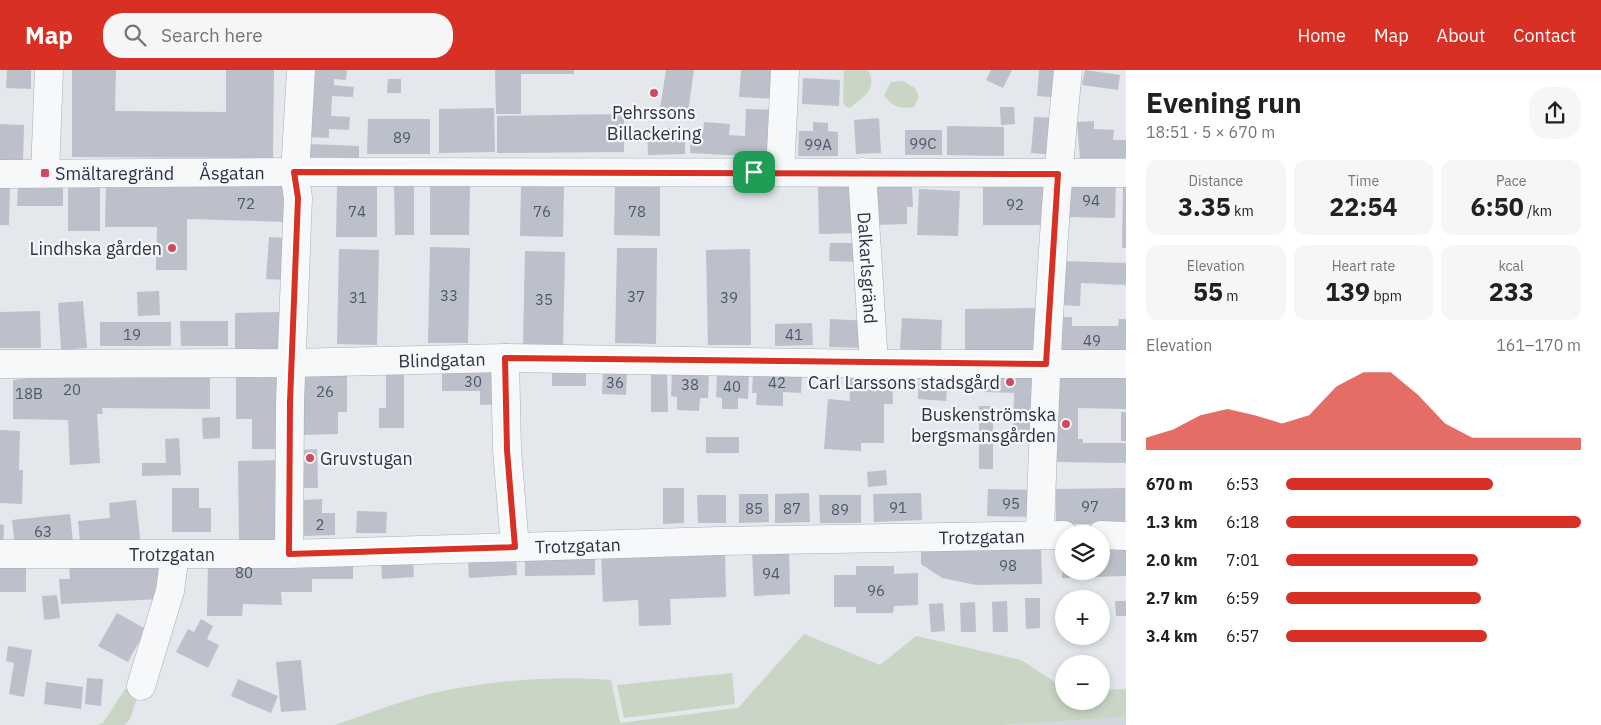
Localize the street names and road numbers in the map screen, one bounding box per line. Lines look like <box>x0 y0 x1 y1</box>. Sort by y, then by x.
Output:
street label: Åsgatan <box>199 160 265 184</box>
street label: Dalkarlsgränd <box>853 211 883 324</box>
street label: Blindgatan <box>398 347 486 372</box>
street label: Trotzgatan <box>939 524 1025 549</box>
street label: Trotzgatan <box>535 532 621 558</box>
street label: Trotzgatan <box>129 543 215 566</box>

